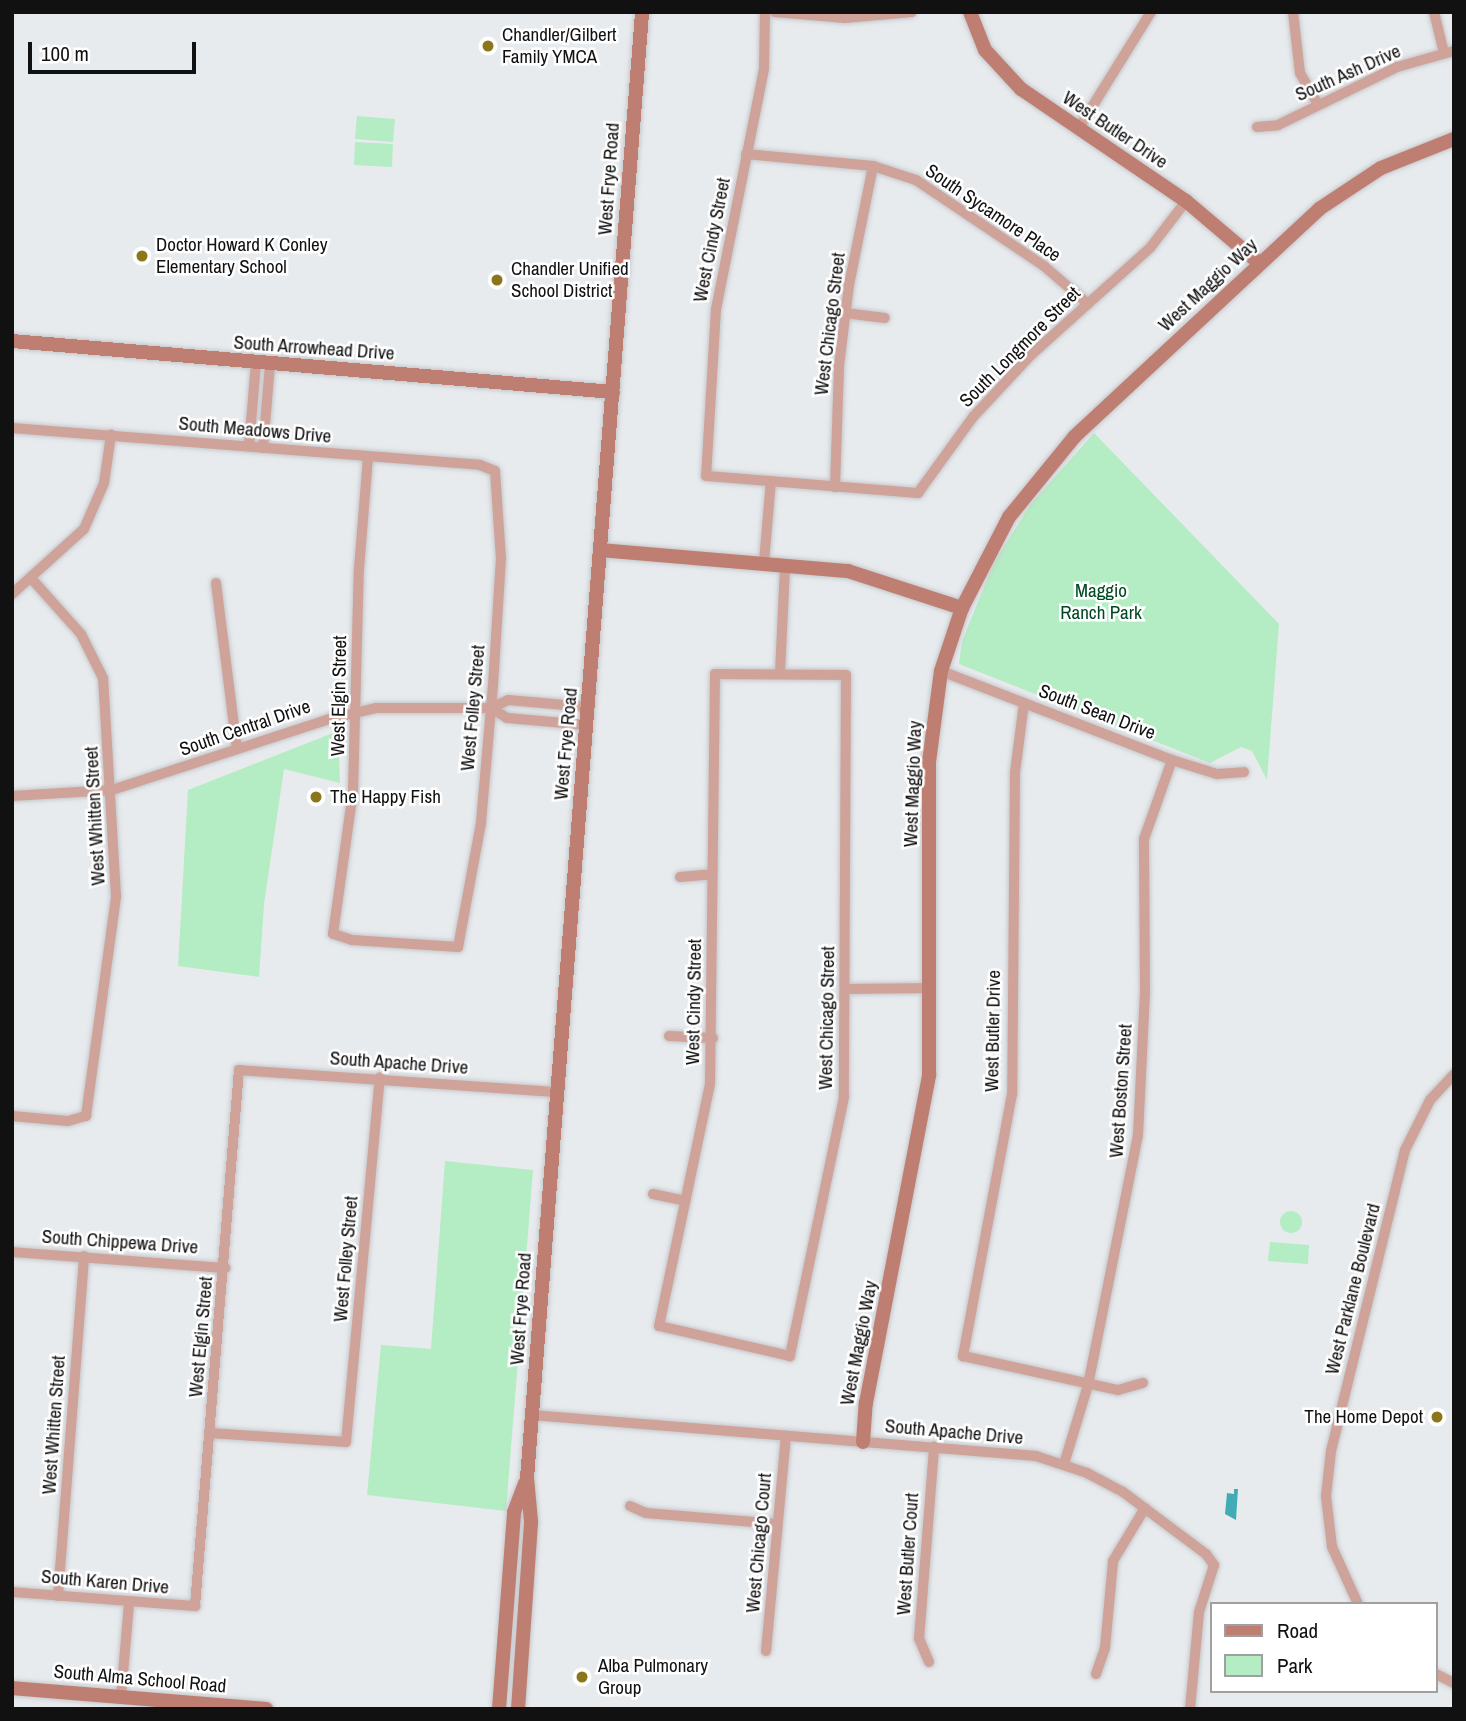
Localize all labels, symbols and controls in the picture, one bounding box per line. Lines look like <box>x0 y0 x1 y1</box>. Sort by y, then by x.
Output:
place label: Chandler/Gilbert Family YMCA <box>502 24 616 68</box>
scale bar <box>32 28 200 72</box>
marker: Chandler/Gilbert Family YMCA <box>480 38 496 54</box>
text: 100 m <box>41 39 89 68</box>
street label: South Ash Drive <box>1292 40 1404 106</box>
street label: West Butler Drive <box>1058 86 1172 174</box>
street label: West Frye Road <box>594 122 624 236</box>
street label: South Sycamore Place <box>921 159 1065 267</box>
street label: West Cindy Street <box>689 176 735 304</box>
place label: Doctor Howard K Conley Elementary School <box>156 234 327 278</box>
street label: West Maggio Way <box>1154 234 1262 336</box>
marker: Doctor Howard K Conley Elementary School <box>134 248 150 264</box>
street label: West Chicago Street <box>810 251 850 397</box>
place label: Chandler Unified School District <box>511 258 629 302</box>
marker: Chandler Unified School District <box>489 272 505 288</box>
street label: South Longmore Street <box>955 282 1085 412</box>
street label: South Arrowhead Drive <box>232 331 396 365</box>
street label: South Meadows Drive <box>178 412 332 448</box>
park label: Maggio Ranch Park <box>1060 580 1142 624</box>
street label: West Elgin Street <box>327 635 351 757</box>
street label: West Folley Street <box>456 644 490 772</box>
street label: South Sean Drive <box>1036 679 1158 745</box>
street label: West Frye Road <box>550 687 582 801</box>
street label: South Central Drive <box>177 695 313 761</box>
street label: West Maggio Way <box>899 720 927 848</box>
street label: West Whitten Street <box>80 746 110 886</box>
place label: The Happy Fish <box>330 786 441 808</box>
marker: The Happy Fish <box>308 789 324 805</box>
street label: West Cindy Street <box>682 939 706 1065</box>
street label: West Chicago Street <box>814 946 840 1090</box>
street label: West Butler Drive <box>981 970 1005 1092</box>
street label: West Boston Street <box>1105 1023 1137 1159</box>
street label: South Apache Drive <box>329 1047 469 1079</box>
street label: West Folley Street <box>329 1195 363 1323</box>
street label: West Parklane Boulevard <box>1321 1201 1385 1377</box>
street label: South Chippewa Drive <box>41 1225 199 1259</box>
street label: West Frye Road <box>506 1252 536 1366</box>
street label: West Elgin Street <box>184 1276 218 1398</box>
street label: West Maggio Way <box>836 1279 882 1407</box>
street label: West Whitten Street <box>38 1355 70 1495</box>
place label: The Home Depot <box>1304 1406 1423 1428</box>
marker: The Home Depot <box>1429 1409 1445 1425</box>
street label: South Apache Drive <box>884 1415 1024 1449</box>
street label: West Chicago Court <box>742 1472 776 1614</box>
street label: West Butler Court <box>892 1492 924 1616</box>
street label: South Karen Drive <box>40 1565 170 1599</box>
legend <box>1210 1602 1438 1693</box>
text: Road <box>1277 1616 1318 1645</box>
text: Park <box>1277 1651 1312 1680</box>
place label: Alba Pulmonary Group <box>598 1655 708 1699</box>
street label: South Alma School Road <box>52 1660 228 1698</box>
marker: Alba Pulmonary Group <box>572 1667 592 1687</box>

